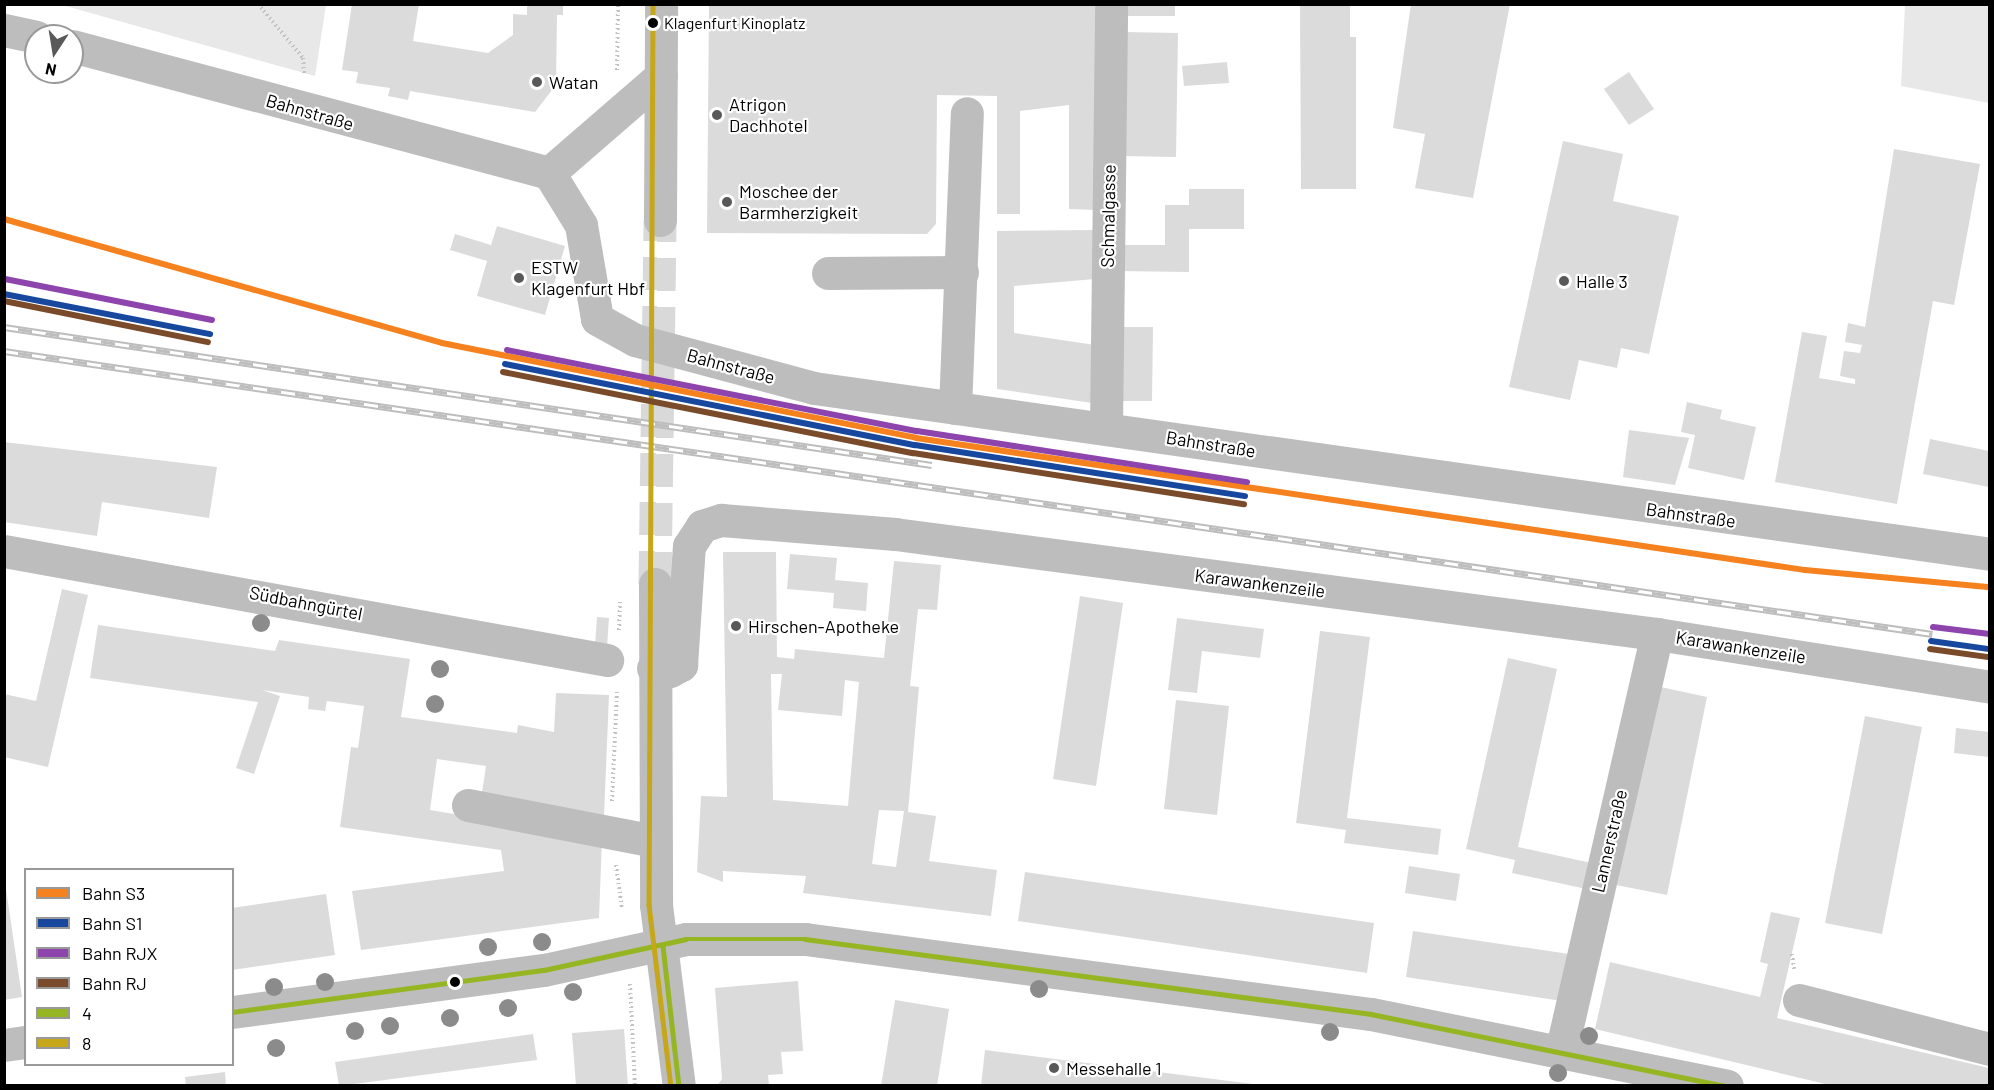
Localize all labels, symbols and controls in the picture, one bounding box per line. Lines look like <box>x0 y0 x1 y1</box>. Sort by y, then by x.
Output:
place label: Klagenfurt Kinoplatz <box>664 13 805 33</box>
marker: Klagenfurt Kinoplatz <box>647 17 659 29</box>
north arrow <box>24 24 84 84</box>
text: N <box>43 60 58 81</box>
place label: Watan <box>549 71 599 93</box>
marker: Watan <box>530 75 544 89</box>
street label: Bahnstraße <box>264 89 356 135</box>
place label: Atrigon Dachhotel <box>729 94 808 136</box>
marker: Atrigon Dachhotel <box>710 108 724 122</box>
street label: Schmalgasse <box>1096 164 1120 268</box>
place label: Moschee der Barmherzigkeit <box>739 181 858 224</box>
marker: Moschee der Barmherzigkeit <box>720 195 734 209</box>
place label: ESTW Klagenfurt Hbf <box>531 257 645 300</box>
place label: Halle 3 <box>1576 270 1628 292</box>
marker: ESTW Klagenfurt Hbf <box>512 271 526 285</box>
marker: Halle 3 <box>1557 274 1571 288</box>
street label: Bahnstraße <box>685 344 777 388</box>
street label: Bahnstraße <box>1165 426 1257 462</box>
street label: Bahnstraße <box>1645 498 1737 532</box>
street label: Karawankenzeile <box>1193 564 1327 602</box>
street label: Südbahngürtel <box>248 581 364 625</box>
place label: Hirschen-Apotheke <box>748 615 899 637</box>
marker: Hirschen-Apotheke <box>729 619 743 633</box>
street label: Karawankenzeile <box>1674 626 1808 668</box>
street label: Lannerstraße <box>1587 787 1631 895</box>
legend <box>24 868 234 1066</box>
text: Bahn S3 <box>82 882 145 904</box>
text: Bahn S1 <box>82 912 142 934</box>
text: Bahn RJX <box>82 942 157 964</box>
text: Bahn RJ <box>82 972 147 994</box>
unlabelled marker <box>449 976 461 988</box>
text: 4 <box>82 1002 92 1024</box>
text: 8 <box>82 1032 91 1054</box>
place label: Messehalle 1 <box>1066 1057 1162 1079</box>
marker: Messehalle 1 <box>1047 1061 1061 1075</box>

